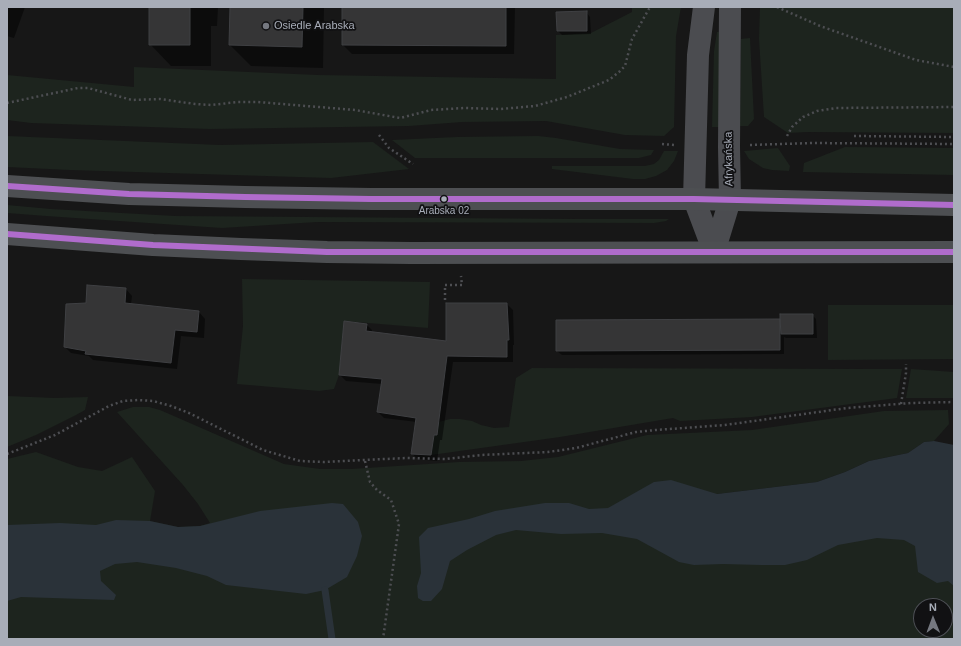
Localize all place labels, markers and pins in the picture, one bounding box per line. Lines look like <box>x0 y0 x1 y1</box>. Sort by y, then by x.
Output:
place label: Osiedle Arabska <box>274 19 355 33</box>
marker: Osiedle Arabska <box>261 21 271 31</box>
marker: Arabska 02 <box>439 194 449 204</box>
place label: Arabska 02 <box>419 205 469 217</box>

